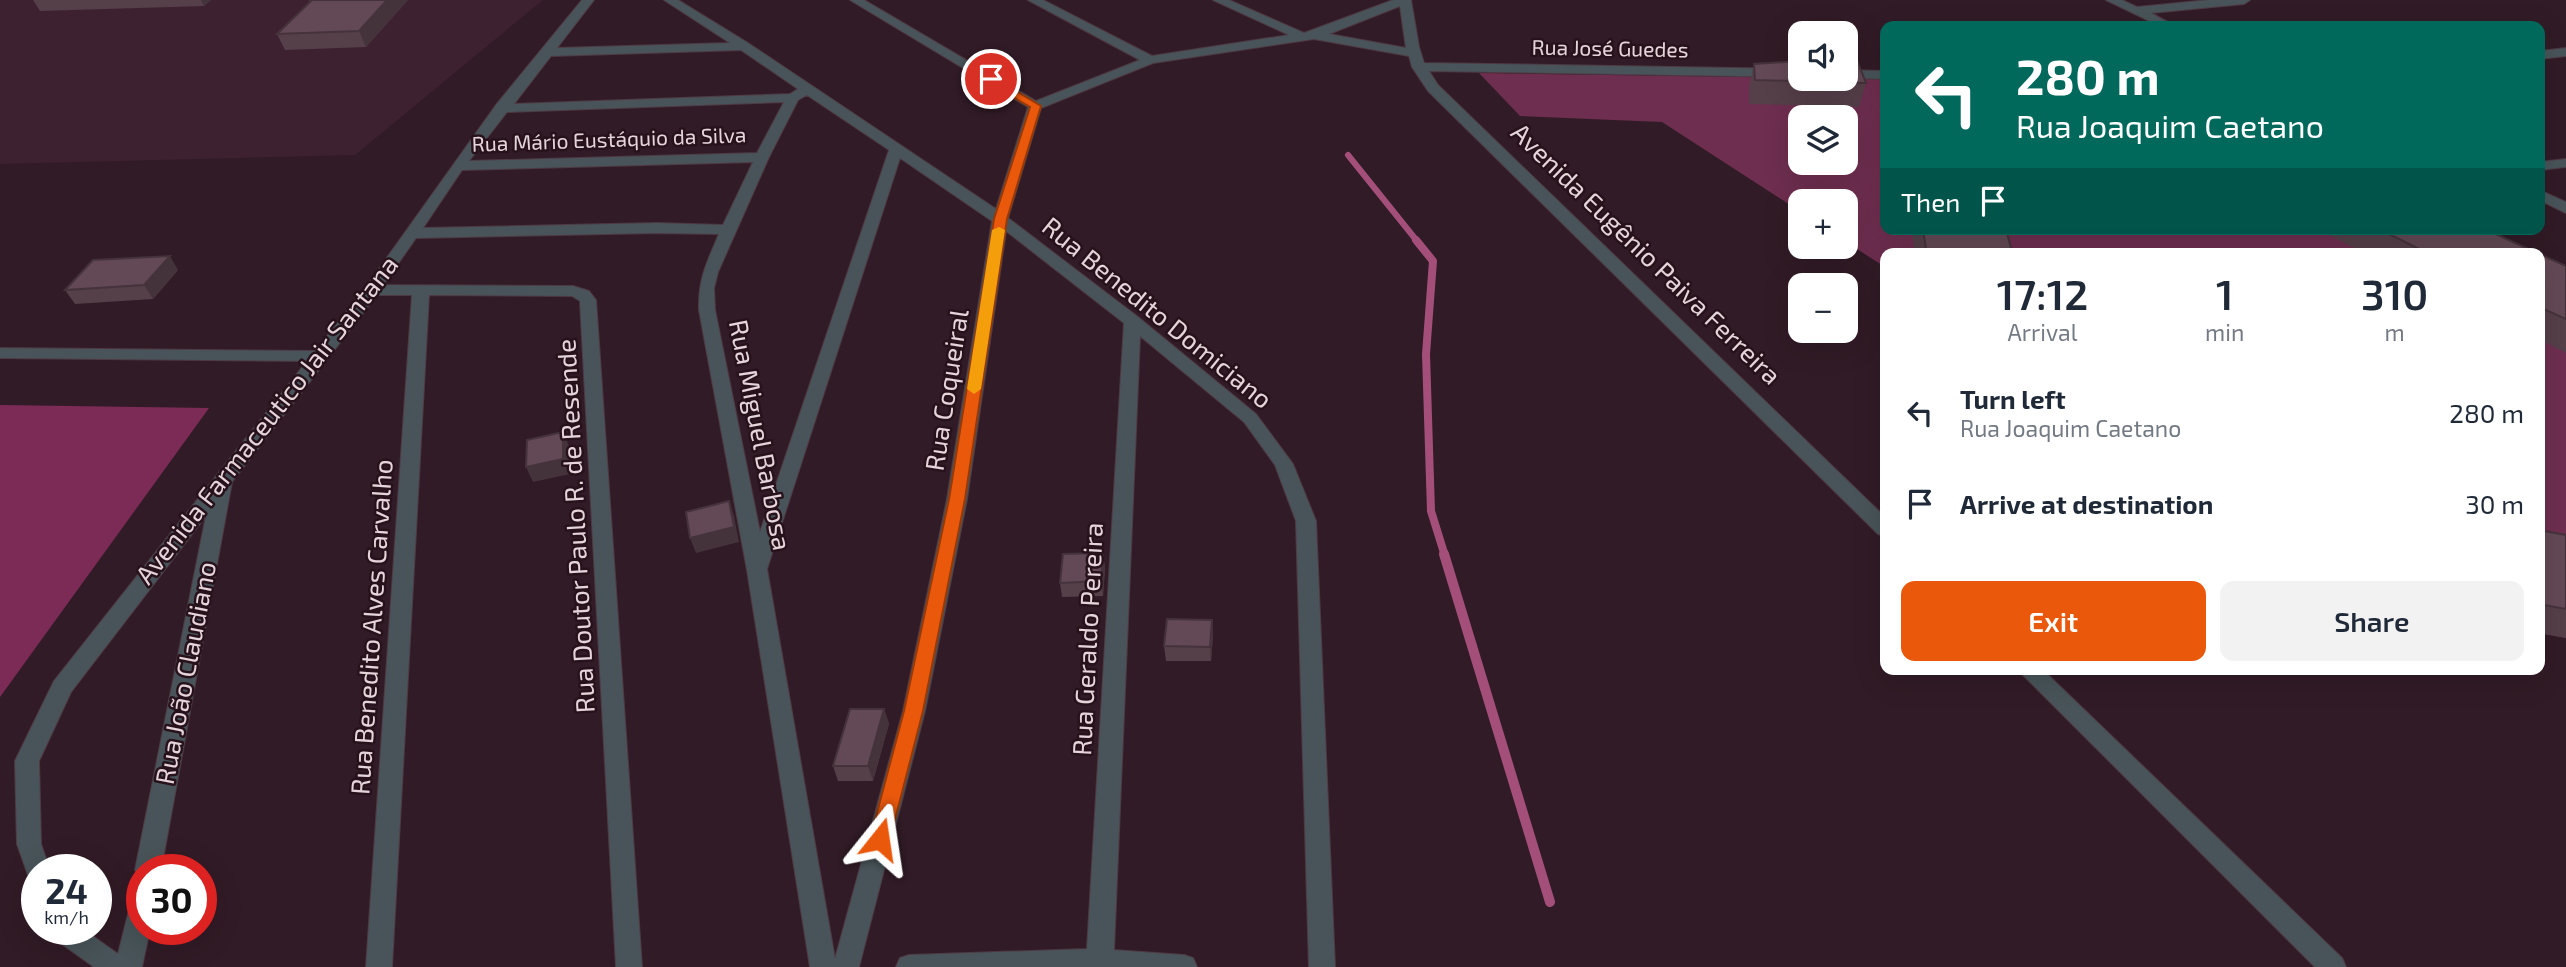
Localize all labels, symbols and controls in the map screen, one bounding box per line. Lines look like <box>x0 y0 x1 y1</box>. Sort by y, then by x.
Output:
map controls <box>1788 21 1858 343</box>
button: sound <box>1788 21 1858 91</box>
street label: Rua José Guedes <box>1531 34 1689 61</box>
text: 280 m <box>2016 46 2160 105</box>
pin <box>961 49 1021 109</box>
icon: left <box>1901 49 1992 140</box>
icon: arrive <box>972 60 1010 98</box>
button: layers <box>1788 105 1858 175</box>
text: Rua Joaquim Caetano <box>2016 106 2324 144</box>
street label: Avenida Eugênio Paiva Ferreira <box>1506 116 1788 390</box>
street label: Rua Mário Eustáquio da Silva <box>471 121 747 156</box>
icon: arrive <box>1974 182 2012 220</box>
text: Then <box>1901 186 1960 217</box>
button: + <box>1788 189 1858 259</box>
street label: Rua Benedito Domiciano <box>1037 210 1279 414</box>
street label: Avenida Farmaceutico Jair Santana <box>128 249 404 589</box>
text: 17:12 <box>1997 268 2088 318</box>
text: 1 <box>2216 268 2233 318</box>
text: 310 <box>2361 268 2428 318</box>
button: − <box>1788 273 1858 343</box>
street label: Rua Coqueiral <box>917 307 974 473</box>
street label: Rua Miguel Barbosa <box>724 317 799 553</box>
text: Arrival <box>2008 318 2078 346</box>
text: min <box>2205 318 2244 346</box>
text: m <box>2385 318 2405 346</box>
street label: Rua Doutor Paulo R. de Resende <box>549 338 600 714</box>
text: Turn left <box>1960 383 2066 414</box>
icon: left <box>1901 394 1939 432</box>
text: 280 m <box>2449 397 2524 428</box>
text: Rua Joaquim Caetano <box>1960 414 2181 442</box>
street label: Rua Benedito Alves Carvalho <box>343 458 398 796</box>
icon: arrive <box>1901 485 1939 523</box>
text: Arrive at destination <box>1960 488 2213 519</box>
text: 30 m <box>2465 488 2524 519</box>
street label: Rua Geraldo Pereira <box>1065 522 1108 756</box>
street label: Rua João Claudiano <box>148 559 221 787</box>
button: Exit <box>1901 581 2206 661</box>
button: Share <box>2220 581 2524 661</box>
position arrow <box>843 802 917 876</box>
speed limit sign: 30 <box>126 854 217 945</box>
text: 24 <box>45 869 88 911</box>
text: km/h <box>44 906 89 928</box>

